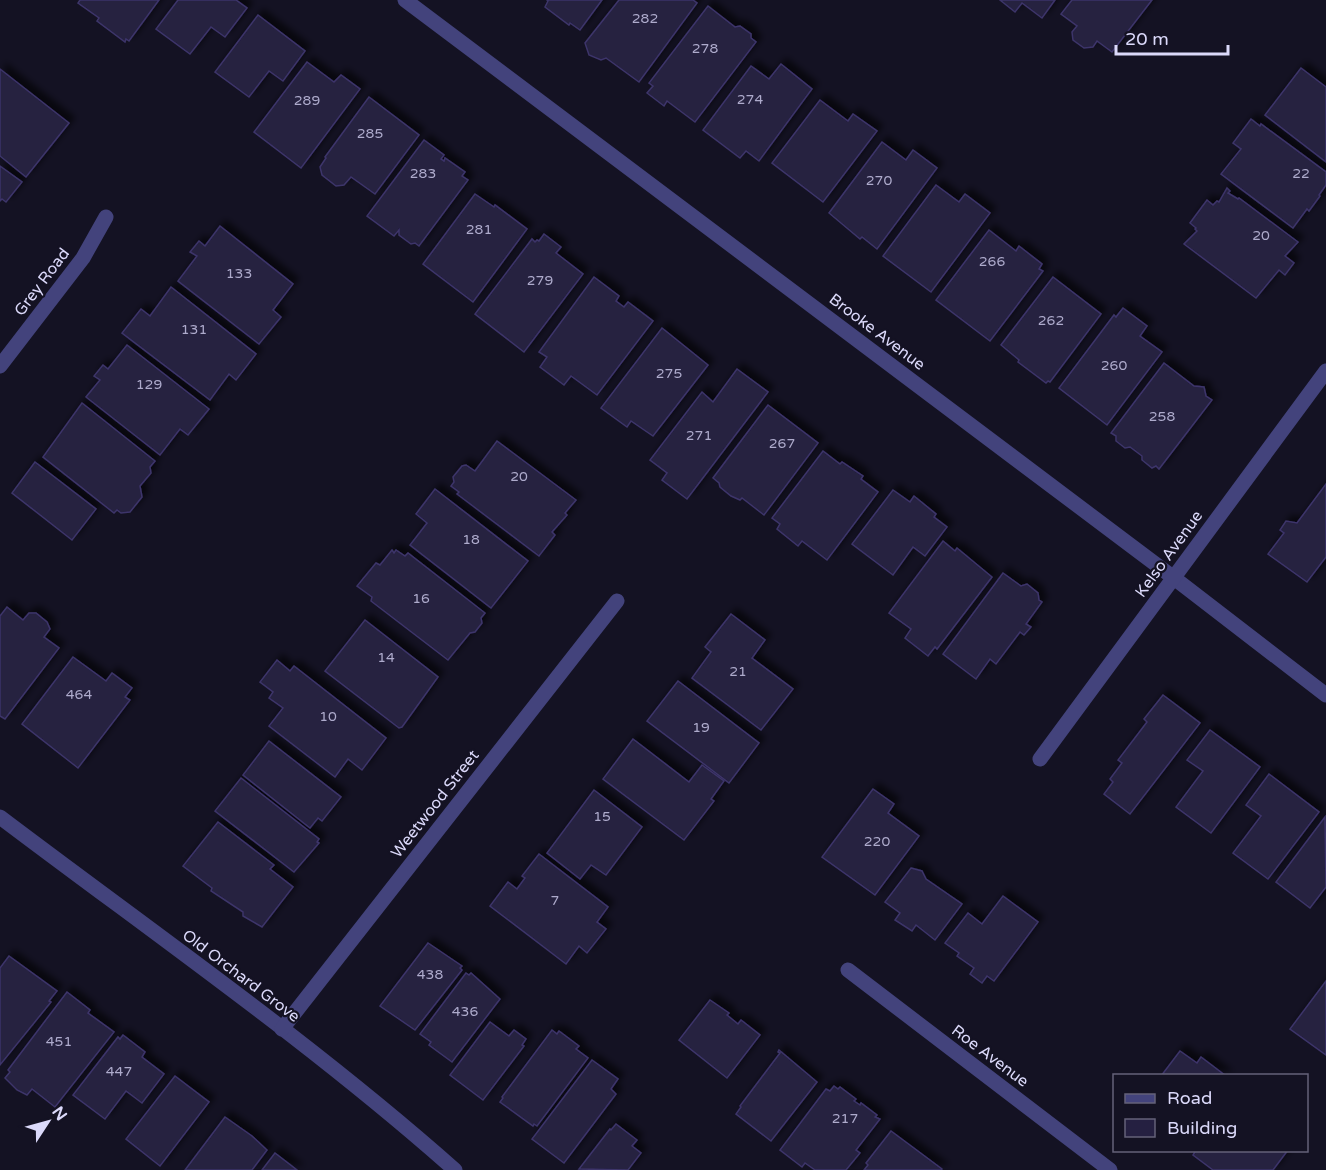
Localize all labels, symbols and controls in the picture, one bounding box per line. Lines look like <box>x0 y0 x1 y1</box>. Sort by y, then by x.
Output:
house number: 282 <box>632 10 658 27</box>
scale bar <box>1116 18 1228 56</box>
text: 20 m <box>1125 28 1169 50</box>
house number: 278 <box>692 40 718 57</box>
house number: 274 <box>737 91 763 108</box>
house number: 289 <box>294 92 320 109</box>
house number: 285 <box>357 125 383 142</box>
house number: 283 <box>410 165 436 182</box>
house number: 22 <box>1292 165 1310 182</box>
house number: 270 <box>866 172 892 189</box>
house number: 281 <box>466 221 492 238</box>
house number: 20 <box>1252 227 1270 244</box>
street label: Grey Road <box>10 244 74 320</box>
house number: 266 <box>979 253 1005 270</box>
house number: 133 <box>226 265 252 282</box>
house number: 279 <box>527 272 553 289</box>
street label: Brooke Avenue <box>825 289 929 375</box>
house number: 262 <box>1038 312 1064 329</box>
house number: 131 <box>181 321 207 338</box>
house number: 260 <box>1101 357 1127 374</box>
house number: 275 <box>656 365 682 382</box>
house number: 129 <box>136 376 162 393</box>
house number: 258 <box>1149 408 1175 425</box>
house number: 271 <box>686 427 712 444</box>
house number: 267 <box>769 435 795 452</box>
house number: 20 <box>510 468 528 485</box>
street label: Kelso Avenue <box>1131 507 1207 601</box>
house number: 18 <box>462 531 480 548</box>
house number: 16 <box>412 590 430 607</box>
house number: 14 <box>377 649 395 666</box>
house number: 21 <box>729 663 747 680</box>
house number: 464 <box>66 686 92 703</box>
house number: 10 <box>319 708 337 725</box>
house number: 19 <box>692 719 710 736</box>
street label: Weetwood Street <box>387 746 483 862</box>
house number: 15 <box>593 808 611 825</box>
house number: 220 <box>864 833 890 850</box>
house number: 7 <box>551 892 559 909</box>
street label: Old Orchard Grove <box>178 925 304 1027</box>
house number: 438 <box>417 966 443 983</box>
house number: 436 <box>452 1003 478 1020</box>
street label: Roe Avenue <box>947 1020 1033 1092</box>
house number: 451 <box>46 1033 72 1050</box>
house number: 447 <box>106 1063 132 1080</box>
legend <box>1113 1074 1308 1152</box>
text: Road <box>1167 1087 1212 1109</box>
north arrow <box>18 1092 78 1152</box>
text: N <box>47 1103 71 1125</box>
house number: 217 <box>832 1110 858 1127</box>
text: Building <box>1167 1117 1237 1139</box>

